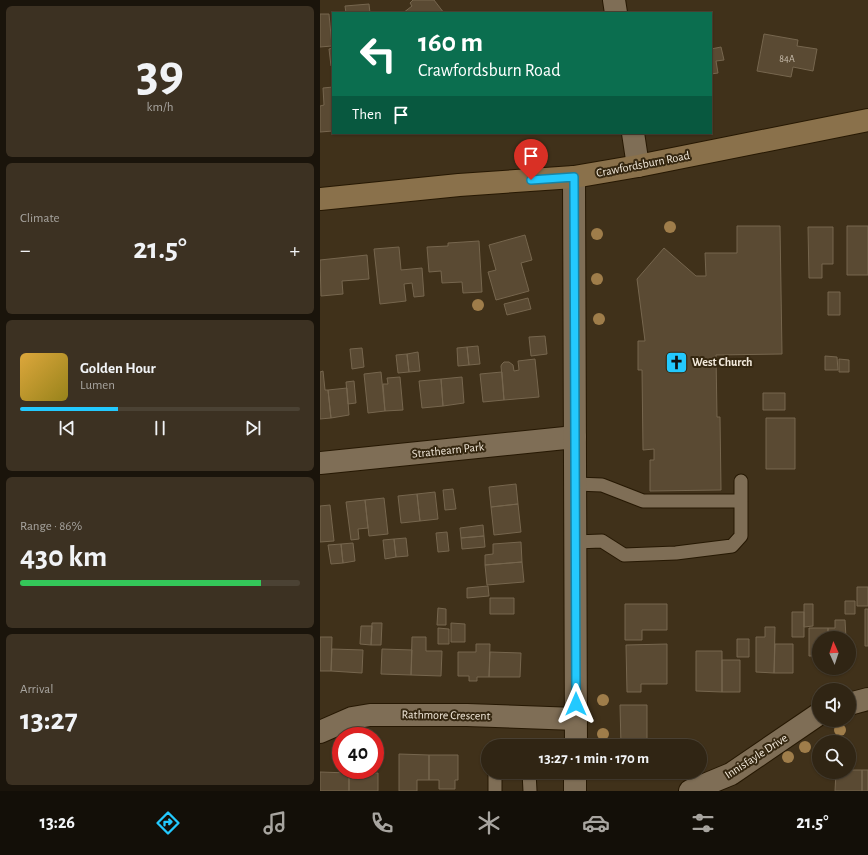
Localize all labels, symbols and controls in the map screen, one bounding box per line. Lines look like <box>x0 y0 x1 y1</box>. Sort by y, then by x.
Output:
icon: left <box>352 28 404 80</box>
text: 160 m <box>418 29 483 57</box>
text: 39 <box>136 48 184 100</box>
house number: 84A <box>779 54 795 64</box>
text: Crawfordsburn Road <box>418 62 561 80</box>
text: km/h <box>147 101 173 114</box>
icon: arrive <box>390 104 412 126</box>
text: Then <box>352 107 382 122</box>
pin <box>514 139 548 180</box>
icon: arrive <box>520 145 542 167</box>
street label: Crawfordsburn Road <box>595 149 691 179</box>
text: Climate <box>20 212 59 225</box>
text: 21.5° <box>133 234 187 264</box>
text: − <box>20 239 31 261</box>
text: + <box>289 239 300 261</box>
church icon: West Church <box>664 349 690 375</box>
place label: West Church <box>692 356 752 368</box>
text: Golden Hour <box>80 361 156 376</box>
text: Lumen <box>80 379 115 392</box>
icon: previous <box>56 417 78 439</box>
icon: pause <box>149 417 171 439</box>
icon: next <box>242 417 264 439</box>
street label: Strathearn Park <box>411 440 485 460</box>
text: Range · 86% <box>20 520 82 533</box>
text: 430 km <box>20 542 107 572</box>
north arrow <box>812 631 856 675</box>
map controls <box>812 631 856 779</box>
text: Arrival <box>20 683 53 696</box>
position arrow <box>555 683 597 725</box>
button: sound <box>812 683 856 727</box>
text: 13:27 <box>20 705 78 735</box>
street label: Rathmore Crescent <box>402 708 491 722</box>
speed limit sign: 40 <box>332 727 384 779</box>
street label: Innisfayle Drive <box>722 731 790 782</box>
button: search <box>812 735 856 779</box>
text: 13:27 · 1 min · 170 m <box>539 751 649 766</box>
icon: directions <box>154 809 182 837</box>
icon: music <box>261 809 289 837</box>
icon: phone <box>368 809 396 837</box>
icon: climate <box>475 809 503 837</box>
icon: car <box>582 809 610 837</box>
icon: filters <box>689 809 717 837</box>
text: 13:26 <box>40 814 75 832</box>
text: 21.5° <box>796 814 828 832</box>

